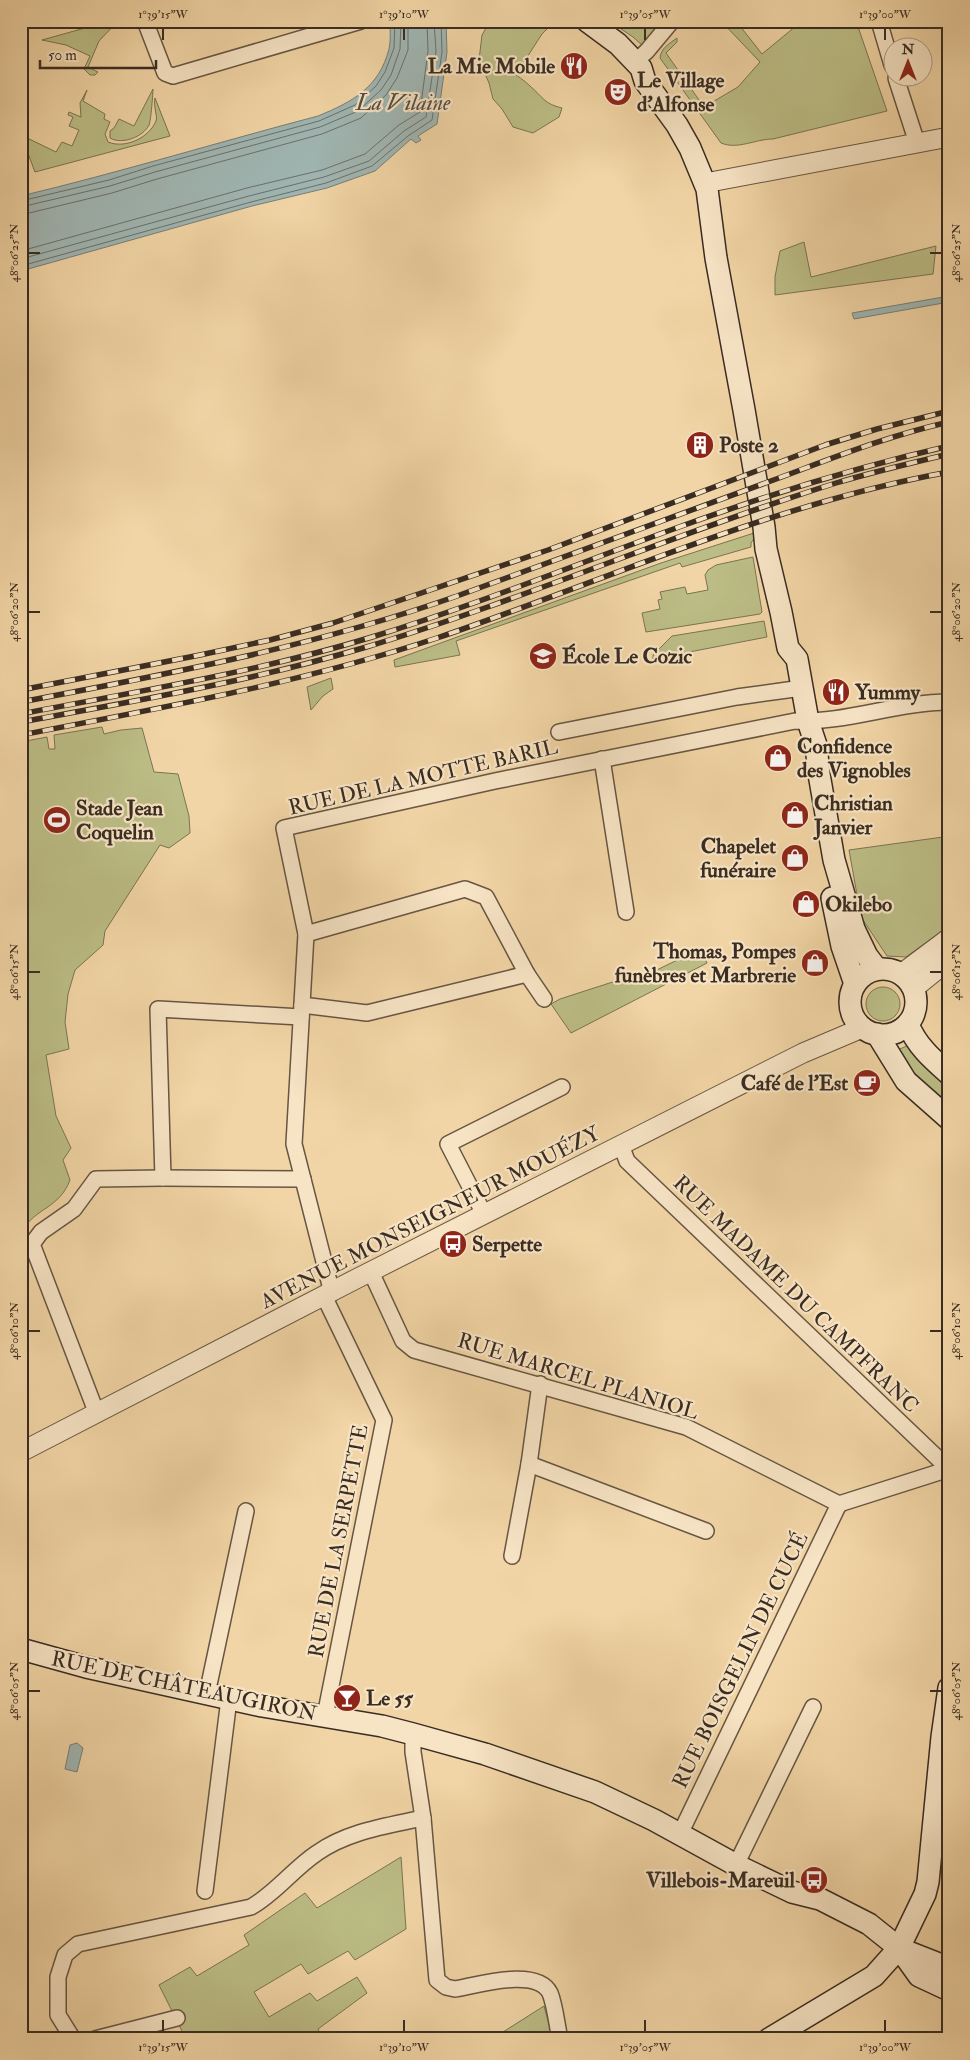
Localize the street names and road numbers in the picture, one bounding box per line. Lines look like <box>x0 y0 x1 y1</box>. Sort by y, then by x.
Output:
street label: RUE DE LA MOTTE BARIL <box>286 733 560 822</box>
street label: AVENUE MONSEIGNEUR MOUÉZY <box>255 1120 605 1316</box>
street label: RUE MADAME DU CAMPFRANC <box>667 1170 924 1419</box>
street label: RUE MARCEL PLANIOL <box>454 1327 702 1426</box>
street label: RUE DE LA SERPETTE <box>303 1422 374 1660</box>
street label: RUE BOISGELIN DE CUCÉ <box>667 1528 814 1793</box>
street label: RUE DE CHÂTEAUGIRON <box>49 1645 319 1728</box>

